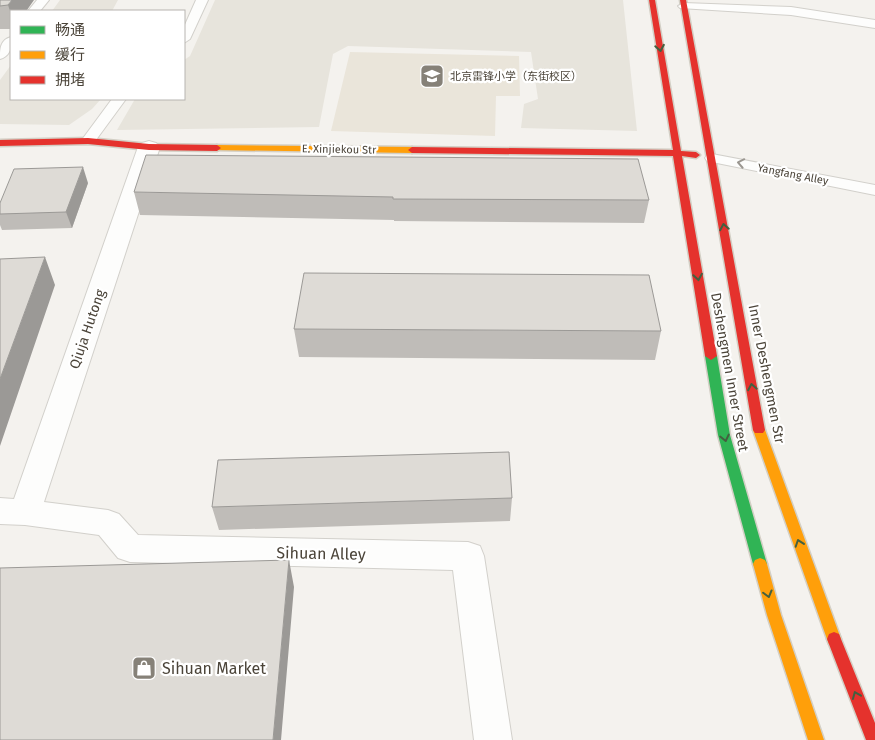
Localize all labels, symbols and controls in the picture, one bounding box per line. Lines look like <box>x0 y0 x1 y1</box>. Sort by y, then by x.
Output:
legend <box>10 10 185 100</box>
text: 畅通 <box>55 21 85 39</box>
one-way arrow <box>655 44 665 52</box>
text: 缓行 <box>55 46 85 64</box>
school or university icon: 北京雷锋小学（东街校区） <box>419 63 445 89</box>
place label: 北京雷锋小学（东街校区） <box>450 70 582 83</box>
text: 拥堵 <box>55 71 85 89</box>
street label: E. Xinjiekou Str <box>302 142 377 157</box>
one-way arrow <box>737 159 746 169</box>
street label: Yangfang Alley <box>756 161 830 188</box>
one-way arrow <box>720 223 730 232</box>
one-way arrow <box>693 273 703 282</box>
street label: Qiuja Hutong <box>66 286 109 371</box>
street label: Deshengmen Inner Street <box>707 291 752 454</box>
street label: Inner Deshengmen Str <box>745 303 788 446</box>
one-way arrow <box>748 383 758 392</box>
one-way arrow <box>719 433 730 442</box>
one-way arrow <box>795 539 805 547</box>
street label: Sihuan Alley <box>276 543 366 564</box>
one-way arrow <box>763 590 773 598</box>
shop icon: Sihuan Market <box>131 655 157 681</box>
place label: Sihuan Market <box>162 659 266 678</box>
one-way arrow <box>852 691 862 700</box>

